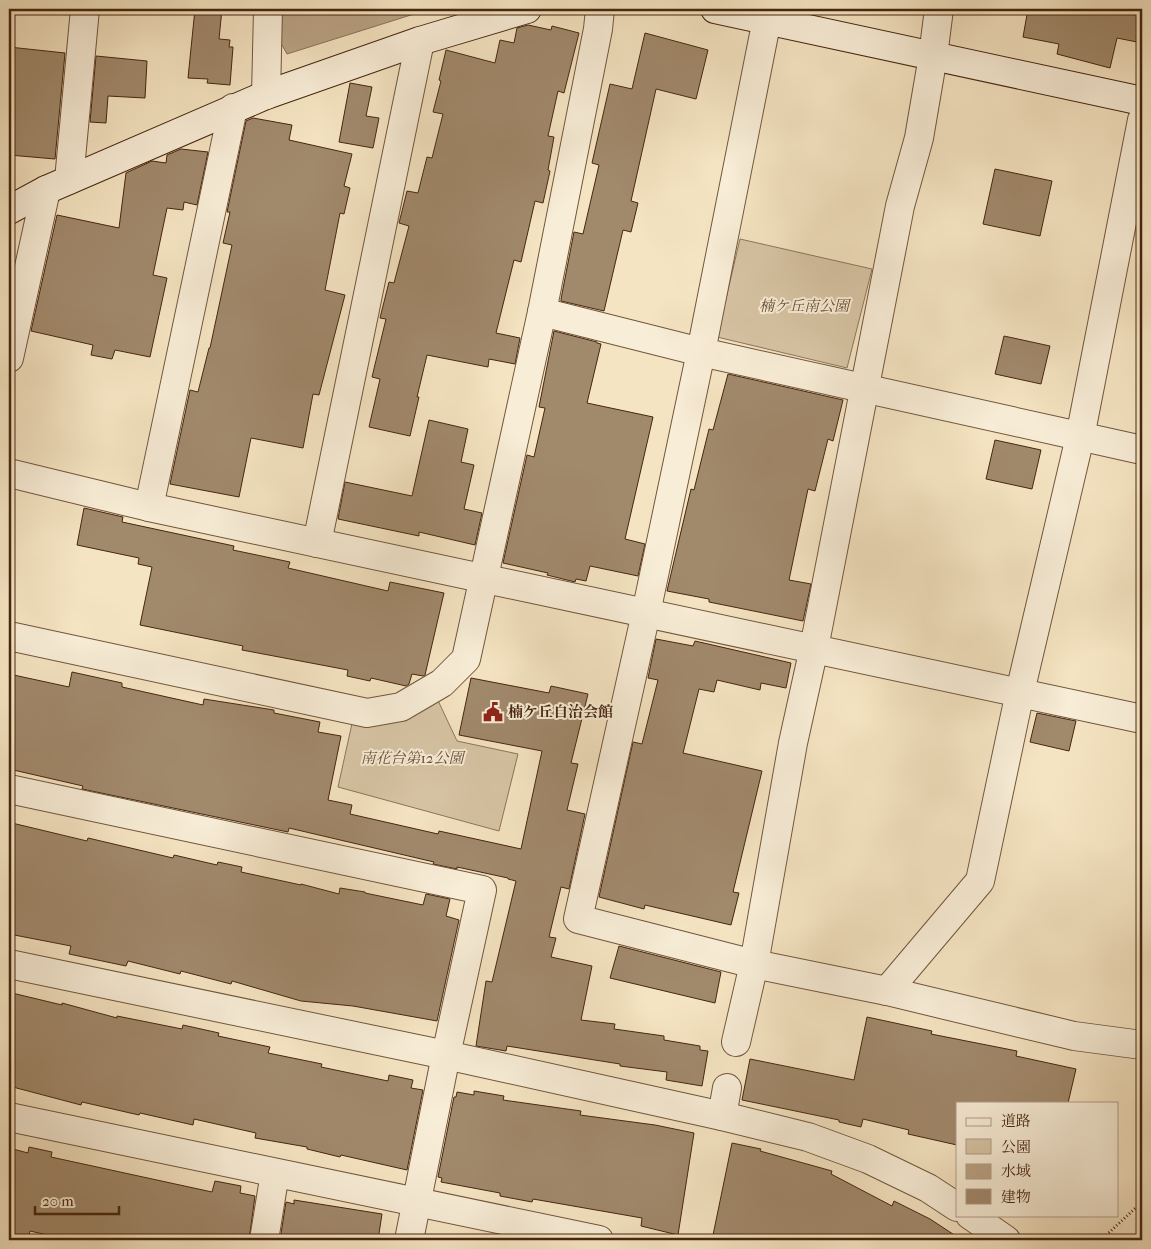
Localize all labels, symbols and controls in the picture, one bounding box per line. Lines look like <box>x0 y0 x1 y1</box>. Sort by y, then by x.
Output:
park label: 楠ケ丘南公園 <box>759 297 852 315</box>
public building icon: 楠ケ丘自治会館 <box>482 701 504 723</box>
place label: 楠ケ丘自治会館 <box>508 703 613 721</box>
park label: 南花台第12公園 <box>360 749 467 767</box>
legend <box>956 1102 1118 1216</box>
text: 道路 <box>1001 1112 1031 1130</box>
text: 公園 <box>1001 1138 1031 1156</box>
text: 水域 <box>1001 1162 1031 1180</box>
scale bar <box>35 1184 119 1216</box>
text: 建物 <box>1001 1188 1031 1206</box>
text: 20 m <box>42 1192 74 1210</box>

